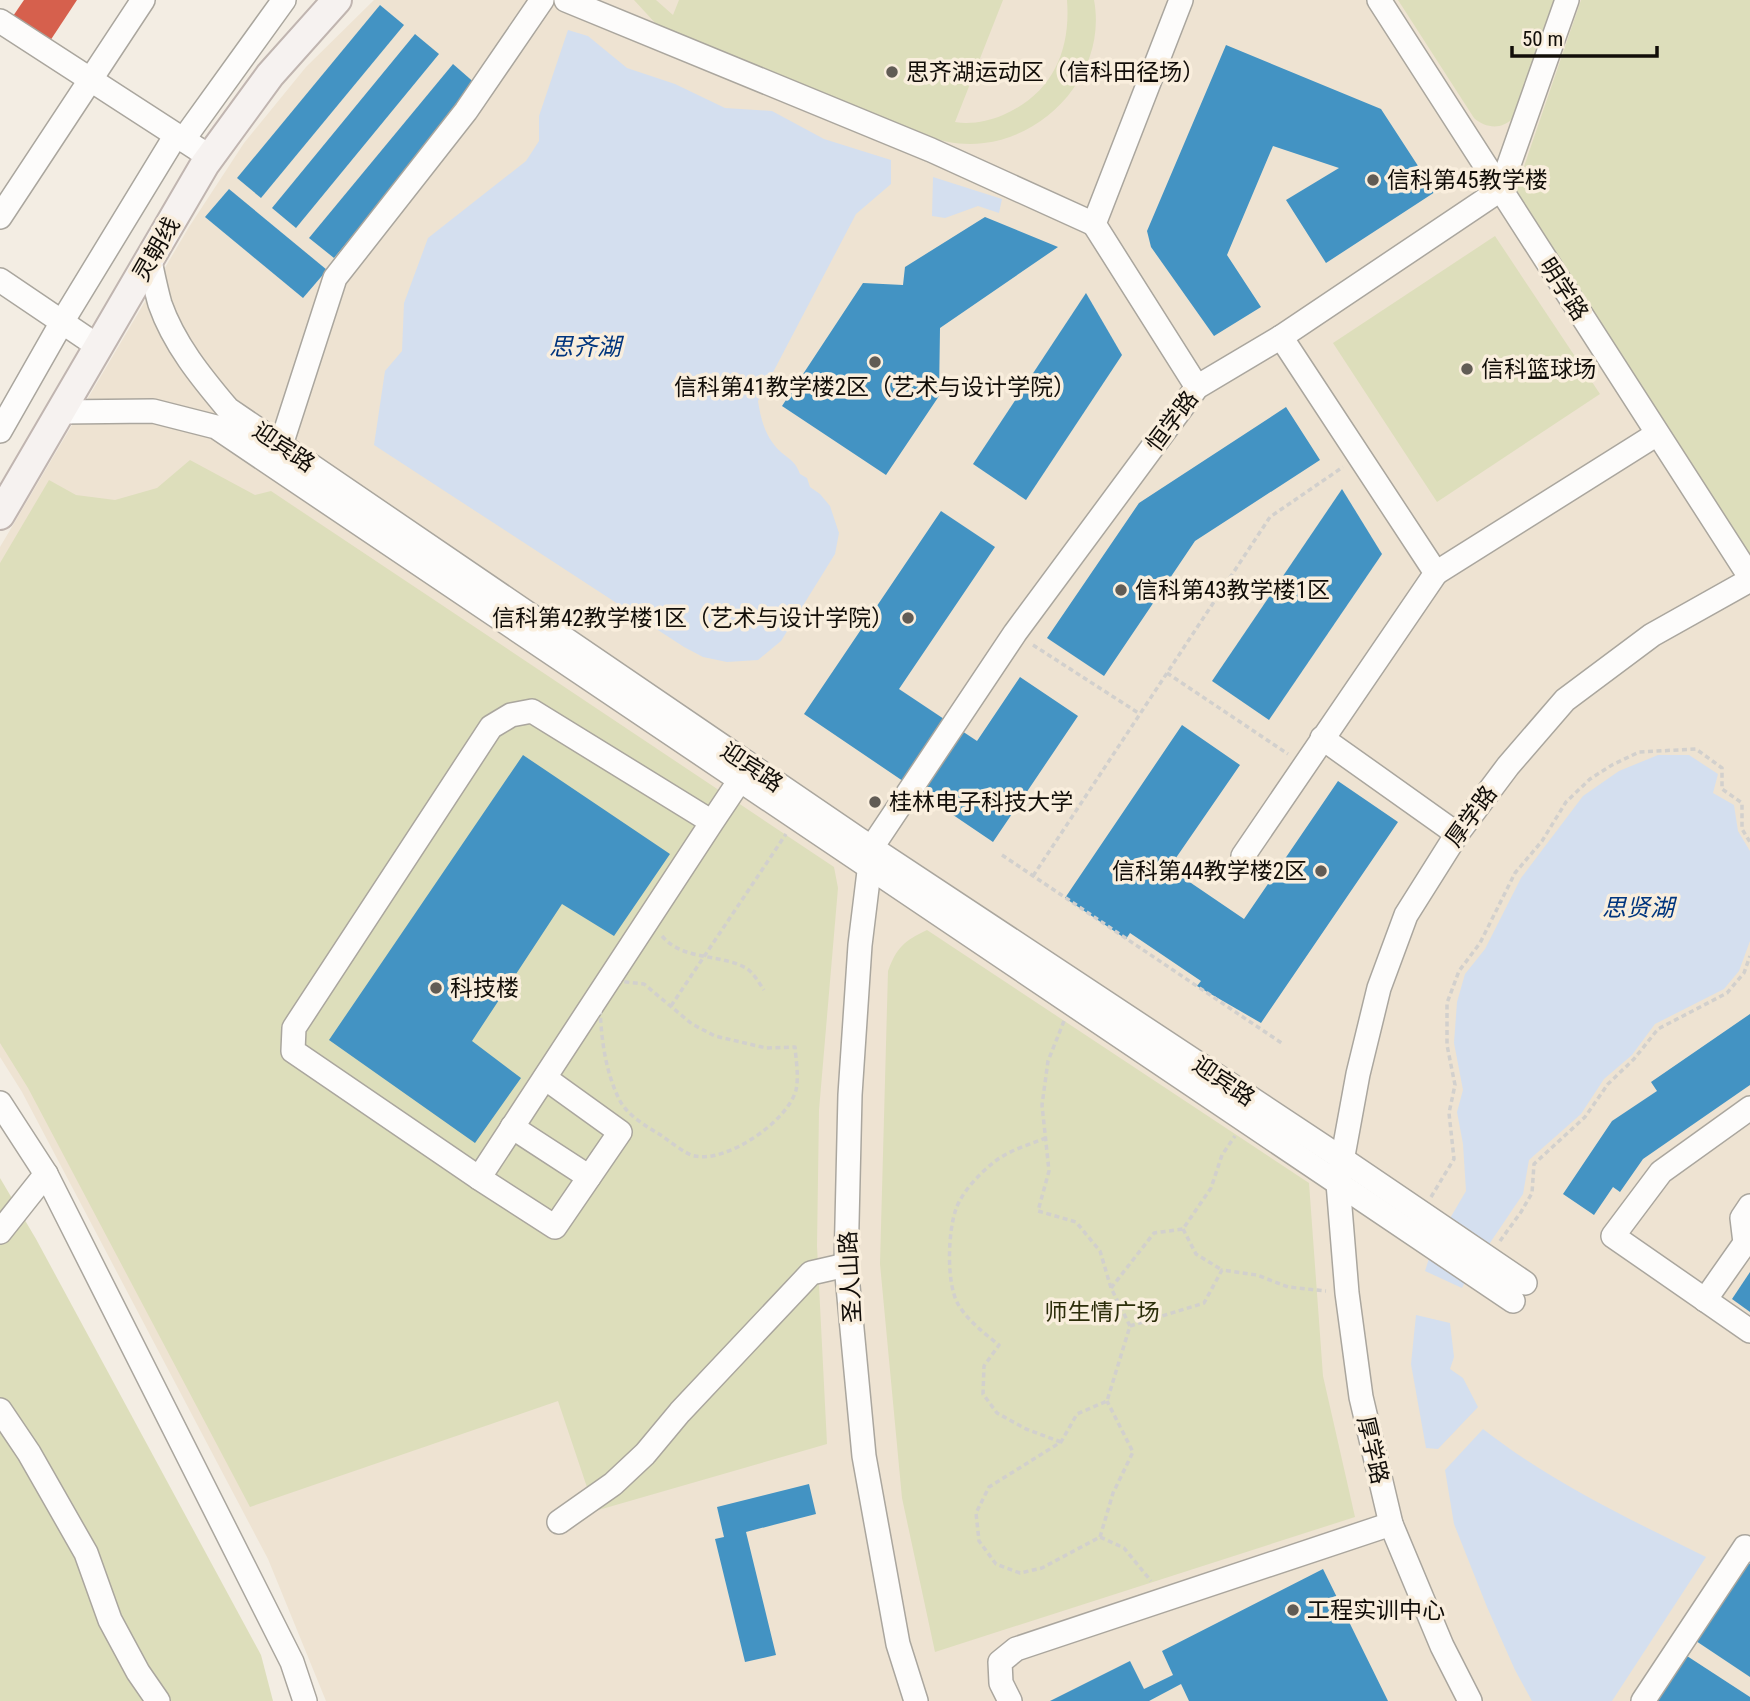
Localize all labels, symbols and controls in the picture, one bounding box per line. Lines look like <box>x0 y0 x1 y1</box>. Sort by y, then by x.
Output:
scale bar <box>1512 14 1657 58</box>
text: 50 m <box>1522 27 1563 51</box>
place label: 思齐湖运动区（信科田径场） <box>906 59 1205 86</box>
marker: 思齐湖运动区（信科田径场） <box>884 64 900 80</box>
place label: 信科第45教学楼 <box>1387 167 1548 194</box>
marker: 信科第45教学楼 <box>1365 172 1381 188</box>
street label: 灵朝线 <box>127 213 185 286</box>
street label: 明学路 <box>1533 253 1594 326</box>
water label: 思齐湖 <box>549 333 625 361</box>
marker: 信科第41教学楼2区（艺术与设计学院） <box>867 354 883 370</box>
place label: 信科篮球场 <box>1481 356 1596 383</box>
marker: 信科篮球场 <box>1459 361 1475 377</box>
place label: 信科第41教学楼2区（艺术与设计学院） <box>674 374 1076 401</box>
street label: 恒学路 <box>1141 386 1204 457</box>
street label: 迎宾路 <box>248 417 320 478</box>
place label: 信科第43教学楼1区 <box>1135 577 1330 604</box>
marker: 信科第43教学楼1区 <box>1113 582 1129 598</box>
place label: 信科第42教学楼1区（艺术与设计学院） <box>492 605 894 632</box>
marker: 信科第42教学楼1区（艺术与设计学院） <box>900 610 916 626</box>
street label: 迎宾路 <box>716 737 788 798</box>
street label: 厚学路 <box>1440 780 1503 852</box>
place label: 桂林电子科技大学 <box>889 789 1073 816</box>
marker: 桂林电子科技大学 <box>867 794 883 810</box>
place label: 信科第44教学楼2区 <box>1112 858 1307 885</box>
marker: 信科第44教学楼2区 <box>1313 863 1329 879</box>
water label: 思贤湖 <box>1602 894 1678 922</box>
place label: 科技楼 <box>450 975 519 1002</box>
marker: 科技楼 <box>428 980 444 996</box>
street label: 迎宾路 <box>1188 1051 1260 1112</box>
street label: 圣人山路 <box>835 1230 866 1324</box>
park label: 师生情广场 <box>1045 1299 1160 1326</box>
street label: 厚学路 <box>1352 1413 1393 1487</box>
place label: 工程实训中心 <box>1307 1597 1445 1624</box>
marker: 工程实训中心 <box>1285 1602 1301 1618</box>

